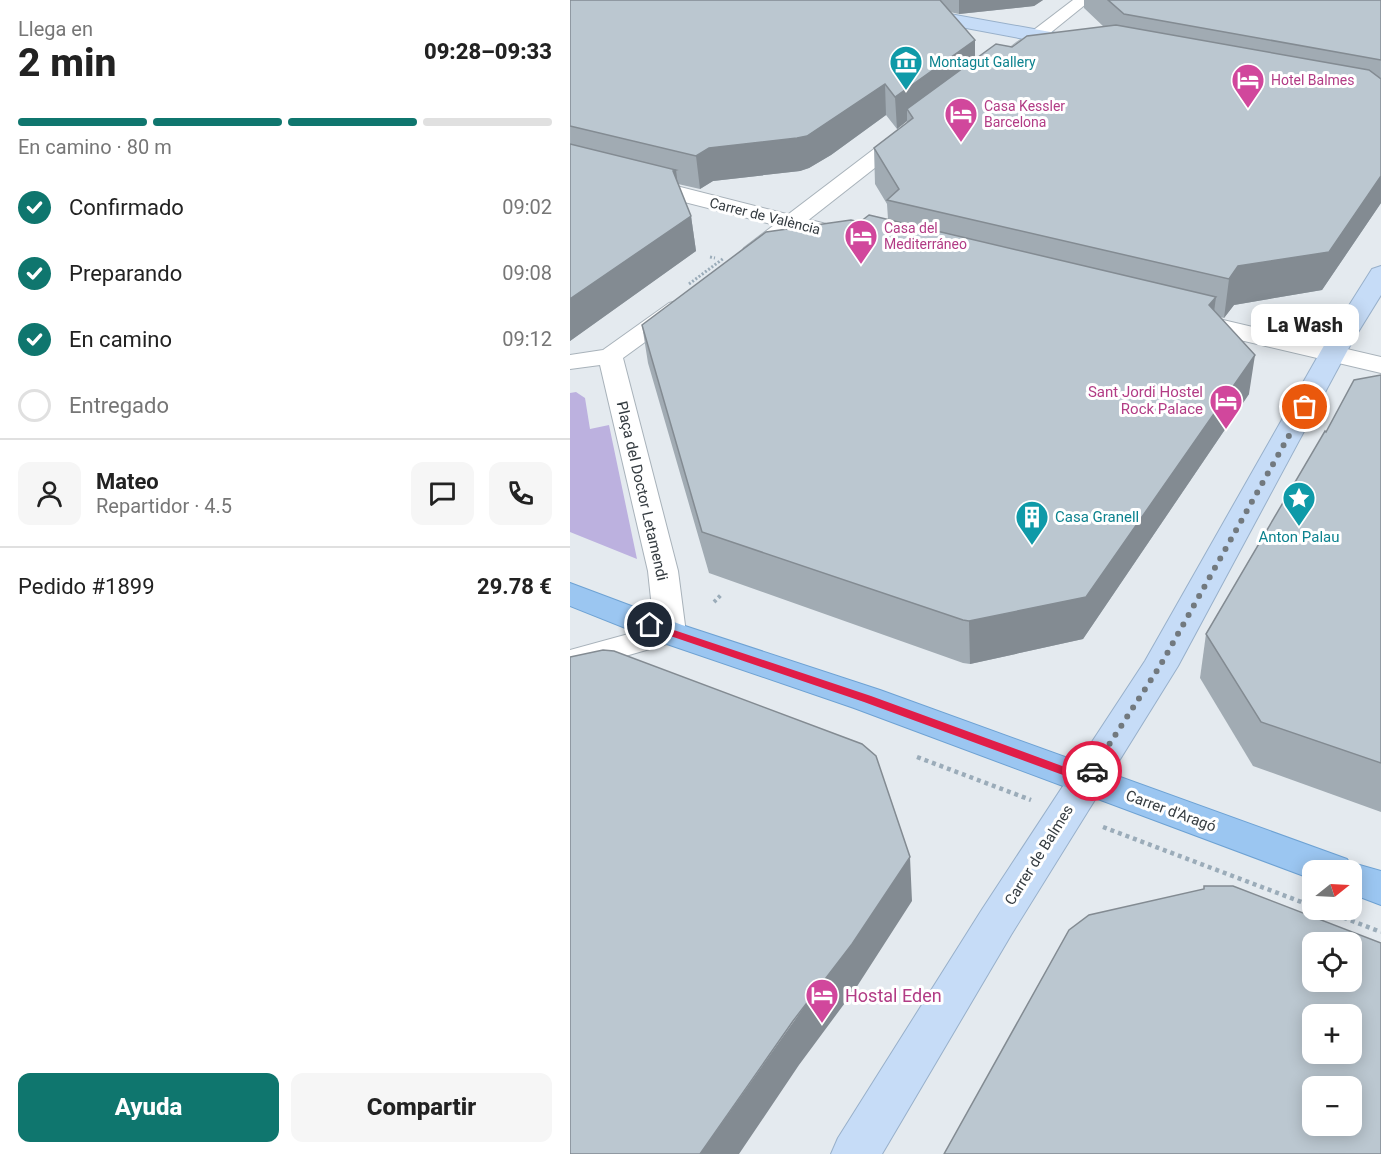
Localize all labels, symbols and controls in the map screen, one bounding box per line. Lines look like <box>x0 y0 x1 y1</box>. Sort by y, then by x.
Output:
text: Llega en <box>18 17 93 41</box>
text: 09:28–09:33 <box>424 39 552 64</box>
text: 2 min <box>18 40 116 86</box>
museum icon: Montagut Gallery <box>888 44 924 91</box>
place label: Montagut Gallery <box>929 54 1036 70</box>
hotel icon: Hotel Balmes <box>1230 62 1266 109</box>
place label: Hotel Balmes <box>1271 72 1355 88</box>
hotel icon: Casa Kessler Barcelona <box>943 96 979 143</box>
place label: Casa Kessler Barcelona <box>984 98 1065 130</box>
text: En camino · 80 m <box>18 135 172 159</box>
icon: check <box>18 191 51 224</box>
street label: Carrer de València <box>708 194 822 238</box>
text: Confirmado <box>69 195 184 220</box>
text: 09:02 <box>502 195 552 219</box>
hotel icon: Casa del Mediterráneo <box>843 218 879 265</box>
place label: Casa del Mediterráneo <box>884 220 967 252</box>
icon: check <box>18 257 51 290</box>
text: Preparando <box>69 261 182 286</box>
text: 09:08 <box>502 261 552 285</box>
callout: La Wash <box>1251 305 1359 347</box>
text: La Wash <box>1267 313 1343 337</box>
icon: check <box>18 323 51 356</box>
text: En camino <box>69 327 172 352</box>
text: 09:12 <box>502 327 552 351</box>
pin <box>1279 381 1330 432</box>
place label: Sant Jordi Hostel Rock Palace <box>1088 383 1203 418</box>
hotel icon: Sant Jordi Hostel Rock Palace <box>1208 383 1244 430</box>
icon: bag <box>1288 390 1321 423</box>
text: Entregado <box>69 393 169 418</box>
street label: Plaça del Doctor Letamendi <box>613 399 671 583</box>
button: person <box>18 462 81 525</box>
button: chat <box>411 462 474 525</box>
button: phone <box>489 462 552 525</box>
text: Mateo <box>96 469 159 494</box>
place icon: Anton Palau <box>1281 480 1317 527</box>
text: Repartidor · 4.5 <box>96 494 232 518</box>
building icon: Casa Granell <box>1014 499 1050 546</box>
place label: Casa Granell <box>1055 508 1139 526</box>
place label: Anton Palau <box>1258 528 1340 546</box>
text: Pedido #1899 <box>18 574 155 599</box>
text: 29.78 € <box>477 574 552 599</box>
pin <box>624 599 675 650</box>
icon: home <box>633 608 666 641</box>
courier <box>1062 741 1122 801</box>
icon: car <box>1076 755 1109 788</box>
street label: Carrer d'Aragó <box>1123 786 1219 836</box>
street label: Carrer de Balmes <box>1001 802 1077 908</box>
north arrow <box>1302 860 1362 920</box>
map controls <box>1302 860 1362 1136</box>
button: locate <box>1302 932 1362 992</box>
hotel icon: Hostal Eden <box>804 977 840 1024</box>
place label: Hostal Eden <box>845 985 942 1006</box>
button: + <box>1302 1004 1362 1064</box>
button: Ayuda <box>18 1073 279 1142</box>
button: Compartir <box>291 1073 552 1142</box>
button: − <box>1302 1076 1362 1136</box>

